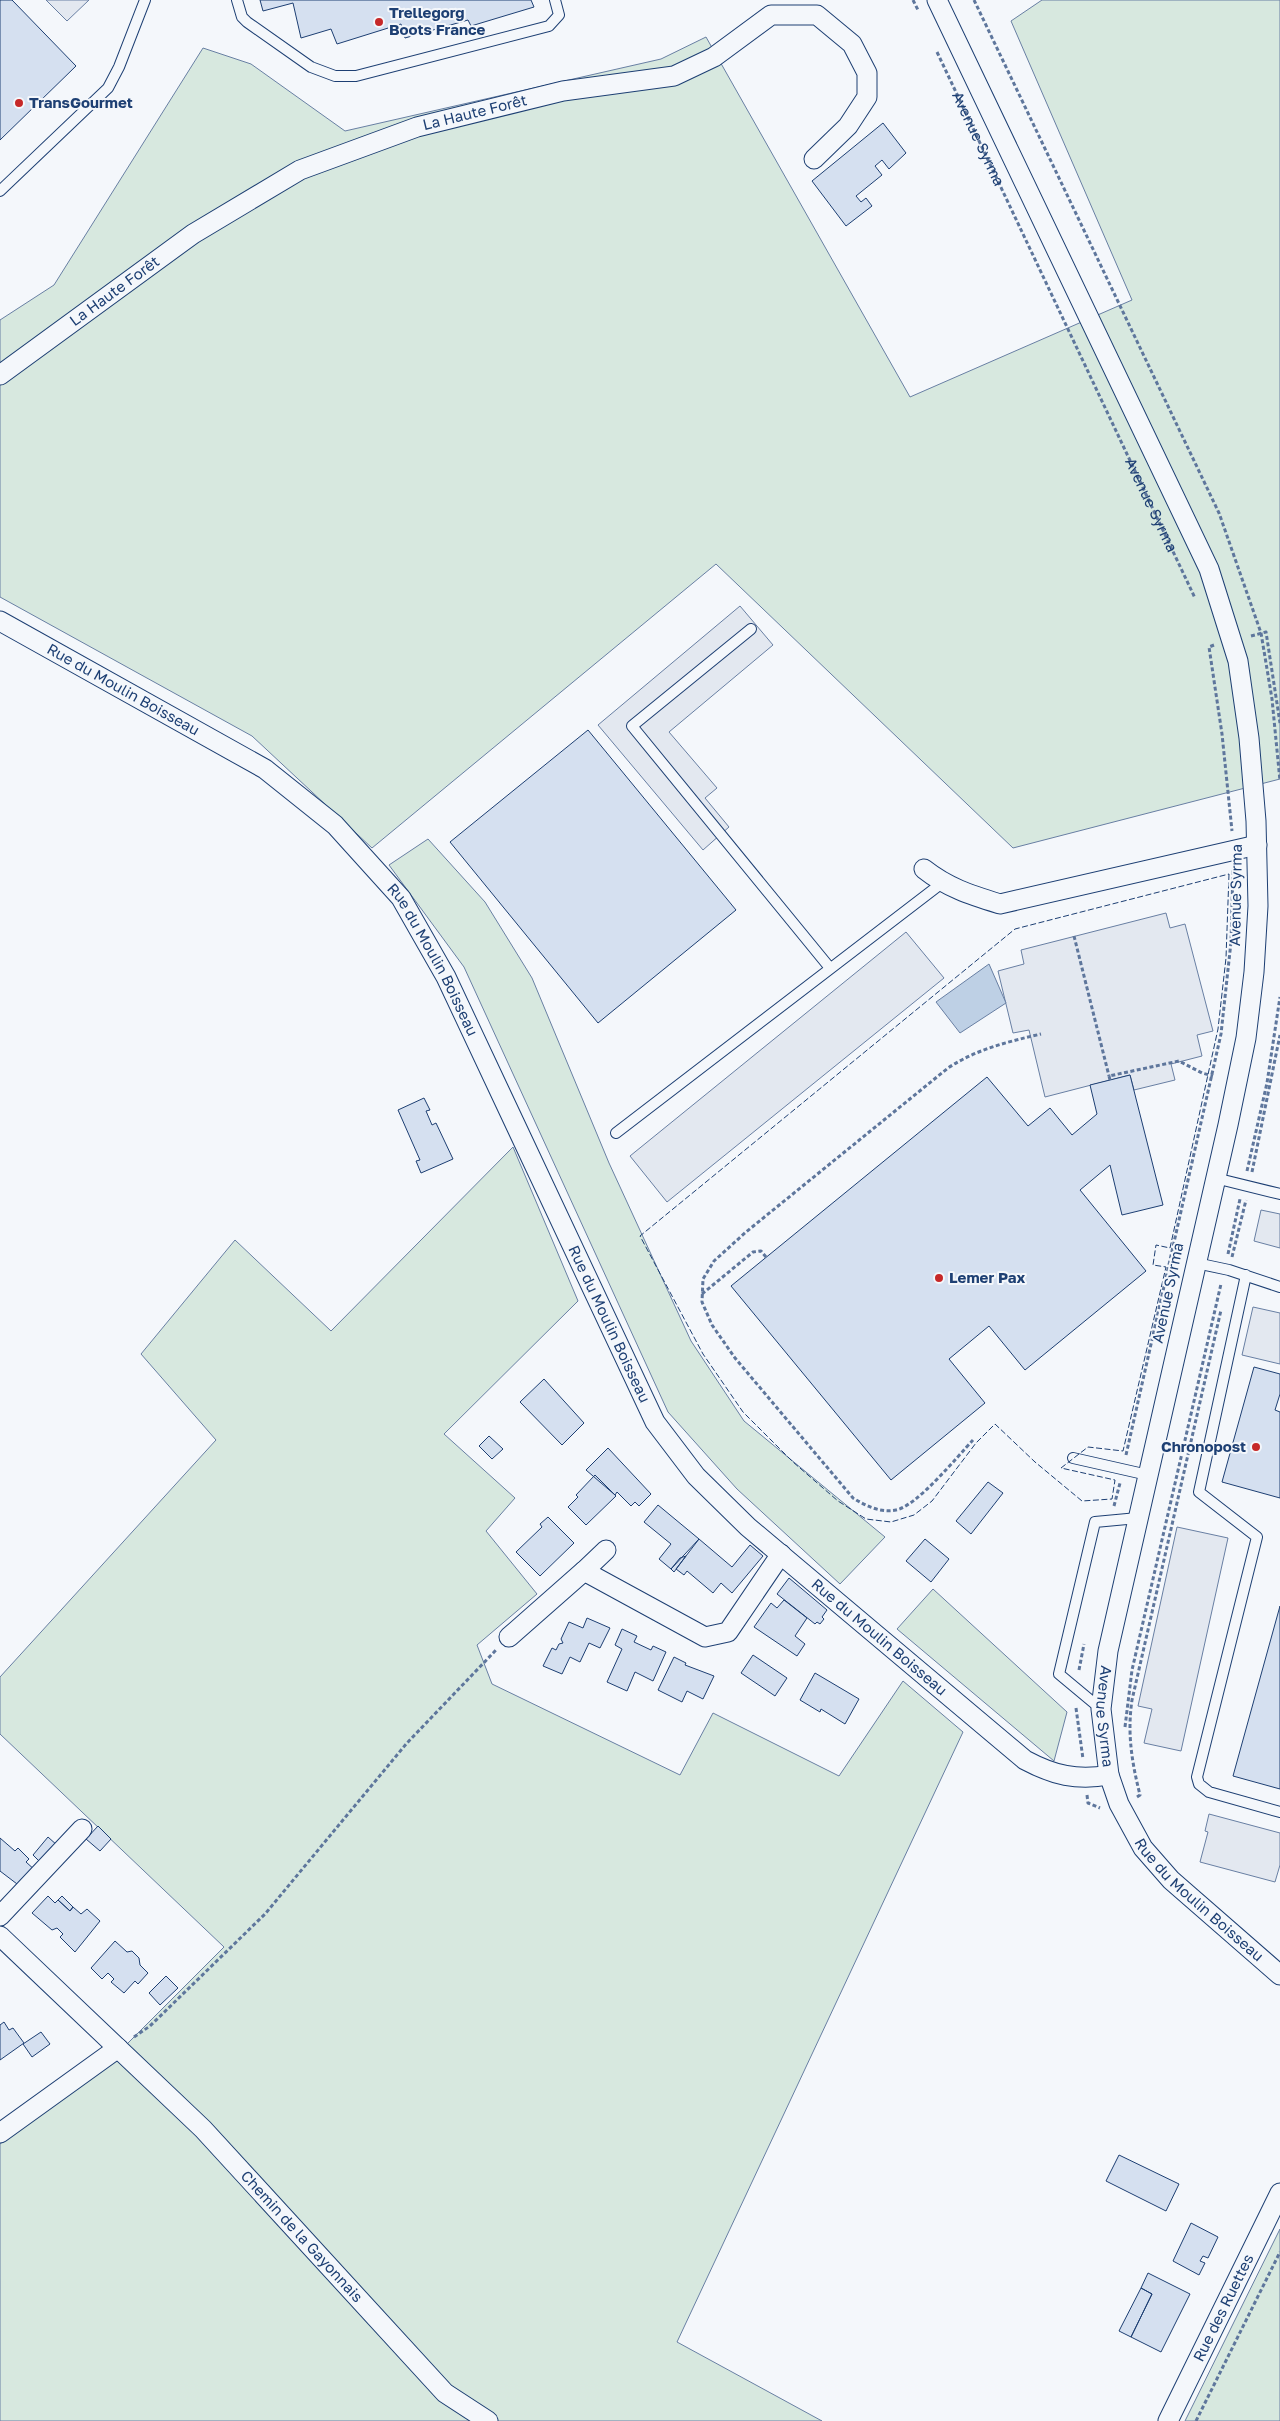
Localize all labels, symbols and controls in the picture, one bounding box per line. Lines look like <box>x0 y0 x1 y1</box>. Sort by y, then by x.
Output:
place label: Trellegorg Boots France <box>389 3 486 38</box>
marker: Trellegorg Boots France <box>373 16 385 28</box>
street label: Avenue Syrma <box>949 88 1009 188</box>
street label: La Haute Forêt <box>421 90 529 133</box>
place label: TransGourmet <box>29 93 133 111</box>
marker: TransGourmet <box>13 97 25 109</box>
street label: La Haute Forêt <box>66 252 162 329</box>
street label: Avenue Syrma <box>1122 454 1182 555</box>
street label: Rue du Moulin Boisseau <box>44 639 203 739</box>
street label: Avenue Syrma <box>1225 844 1245 946</box>
street label: Rue du Moulin Boisseau <box>384 879 482 1039</box>
street label: Avenue Syrma <box>1148 1241 1186 1345</box>
street label: Rue du Moulin Boisseau <box>565 1242 655 1405</box>
place label: Lemer Pax <box>949 1268 1026 1286</box>
marker: Lemer Pax <box>933 1272 945 1284</box>
place label: Chronopost <box>1161 1437 1246 1455</box>
marker: Chronopost <box>1250 1441 1262 1453</box>
street label: Rue du Moulin Boisseau <box>808 1574 951 1699</box>
street label: Avenue Syrma <box>1093 1665 1118 1768</box>
street label: Rue du Moulin Boisseau <box>1131 1835 1268 1965</box>
street label: Chemin de la Gayonnais <box>238 2166 367 2305</box>
street label: Rue des Ruettes <box>1189 2251 1257 2364</box>

